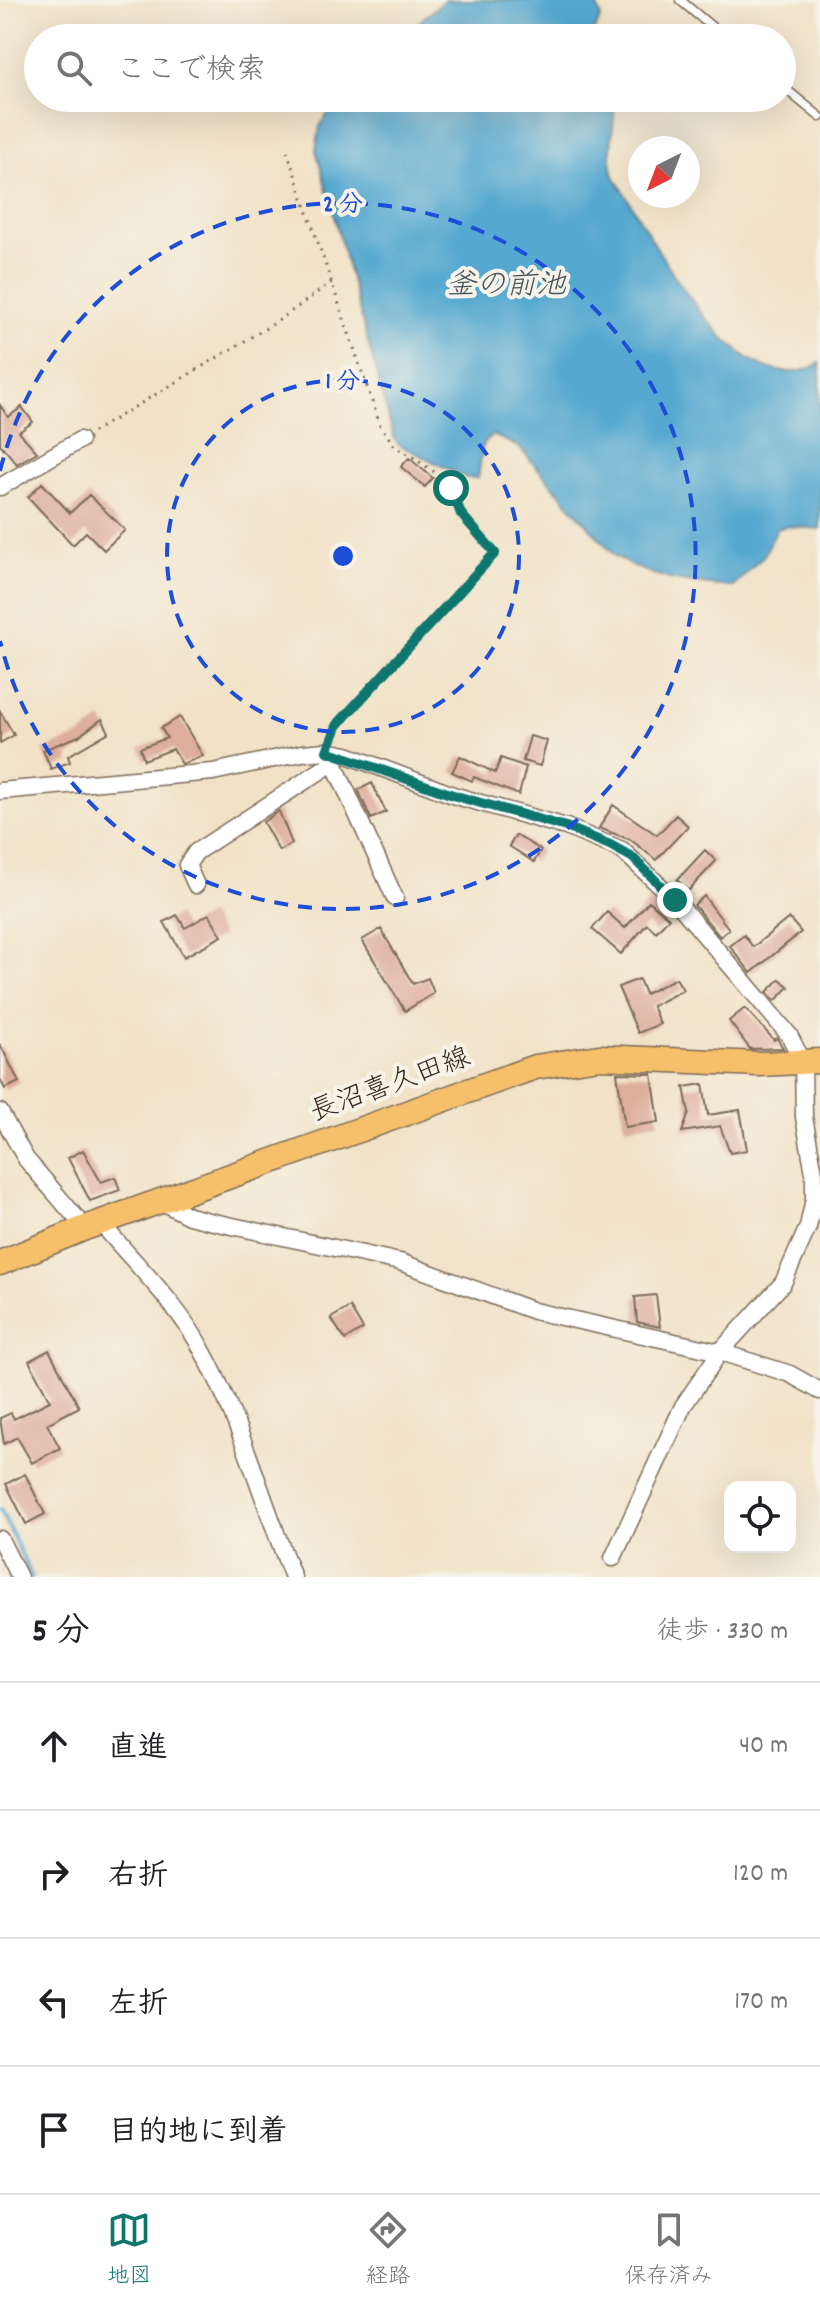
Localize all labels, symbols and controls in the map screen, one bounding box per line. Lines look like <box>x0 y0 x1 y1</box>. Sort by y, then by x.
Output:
search box <box>24 24 796 112</box>
icon: search <box>52 46 96 90</box>
text: ここで検索 <box>116 51 266 94</box>
north arrow <box>628 136 700 208</box>
text: 2 分 <box>323 189 363 223</box>
water label: 釜の前池 <box>446 266 567 309</box>
text: 1 分 <box>326 366 360 400</box>
route start <box>433 470 469 506</box>
centre of rings <box>329 542 357 570</box>
route end <box>657 882 693 918</box>
street label: 長沼喜久田線 <box>305 1039 477 1135</box>
map controls <box>724 1481 796 1553</box>
button: locate <box>724 1481 796 1553</box>
text: 5 分 <box>32 1609 90 1658</box>
text: 徒歩 · 330 m <box>657 1614 788 1651</box>
icon: ahead <box>32 1724 76 1768</box>
text: 40 m <box>739 1728 788 1765</box>
text: 直進 <box>108 1729 168 1772</box>
icon: right <box>32 1852 76 1896</box>
text: 120 m <box>733 1856 788 1893</box>
text: 右折 <box>108 1857 168 1900</box>
icon: left <box>32 1980 76 2024</box>
text: 170 m <box>734 1984 788 2021</box>
text: 左折 <box>108 1985 168 2028</box>
icon: arrive <box>32 2108 76 2152</box>
text: 目的地に到着 <box>108 2113 288 2156</box>
tab: 地図 <box>107 2208 151 2293</box>
tab: 経路 <box>366 2208 410 2293</box>
tab: 保存済み <box>625 2208 713 2293</box>

